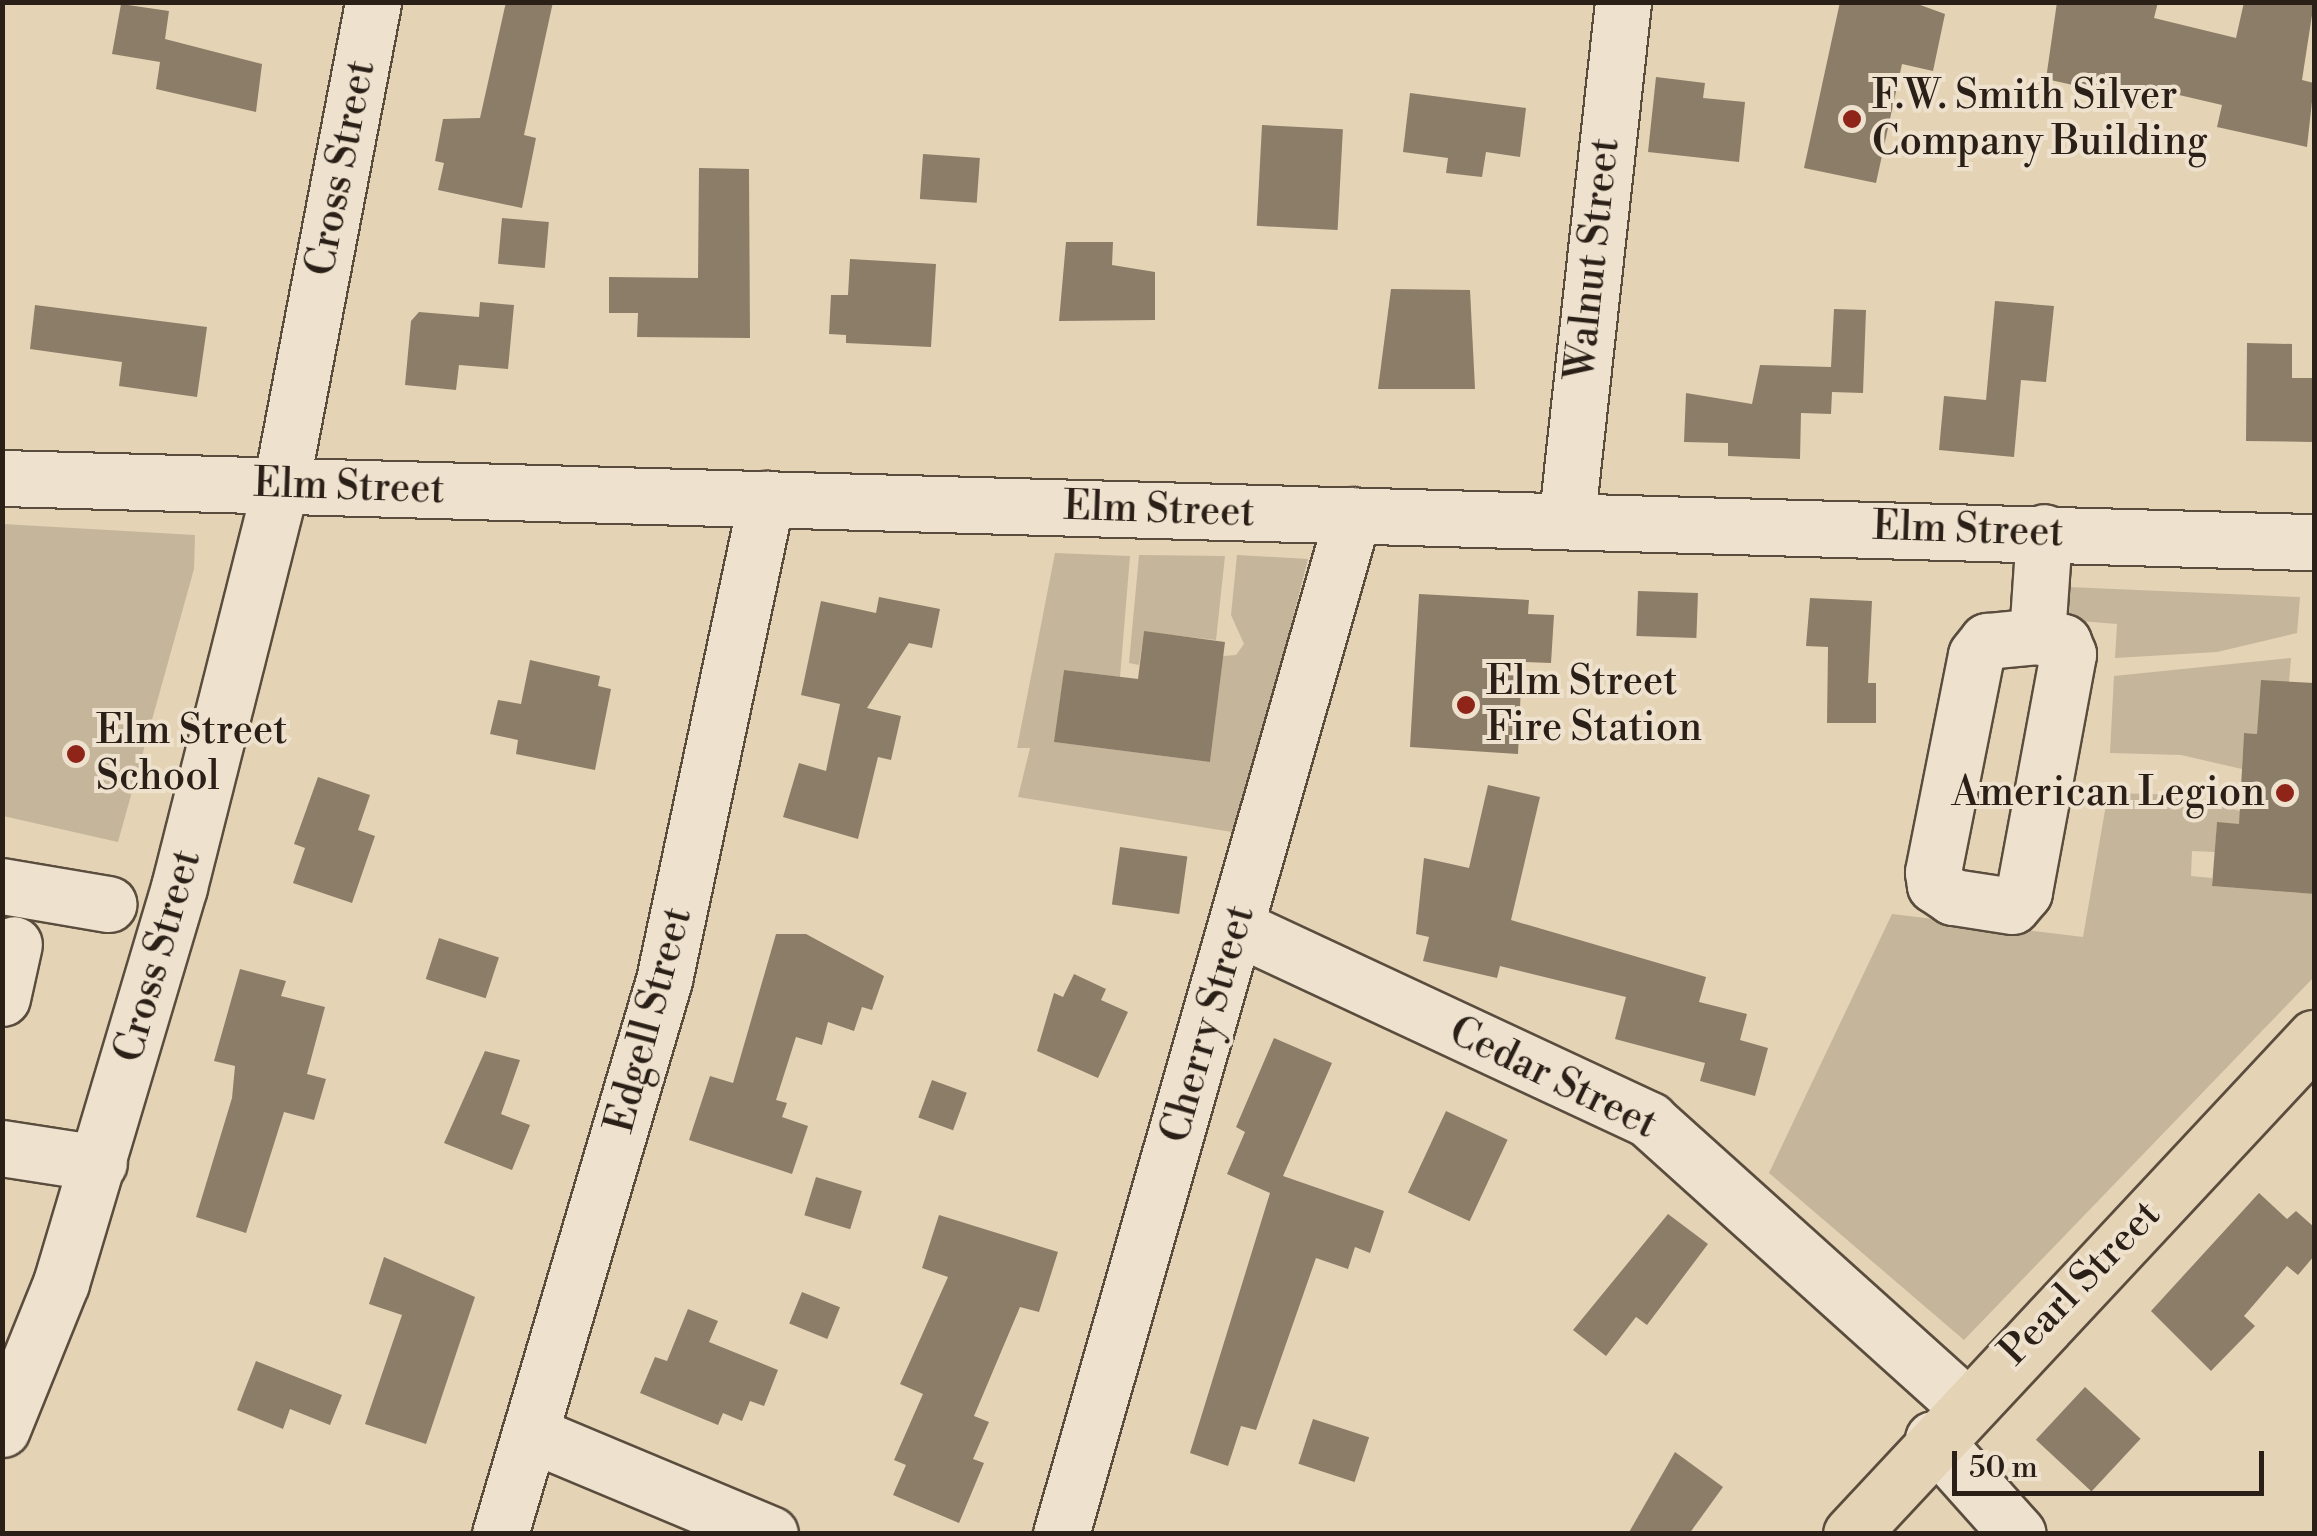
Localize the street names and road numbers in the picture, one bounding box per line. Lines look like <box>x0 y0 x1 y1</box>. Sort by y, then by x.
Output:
street label: Cross Street <box>297 56 385 280</box>
street label: Walnut Street <box>1556 135 1630 383</box>
street label: Elm Street <box>253 460 445 514</box>
street label: Elm Street <box>1063 483 1255 537</box>
street label: Elm Street <box>1872 503 2064 557</box>
street label: Cross Street <box>105 844 211 1068</box>
street label: Cherry Street <box>1151 900 1265 1148</box>
street label: Edgell Street <box>596 902 702 1138</box>
street label: Cedar Street <box>1441 1007 1665 1149</box>
street label: Pearl Street <box>1990 1191 2170 1375</box>

